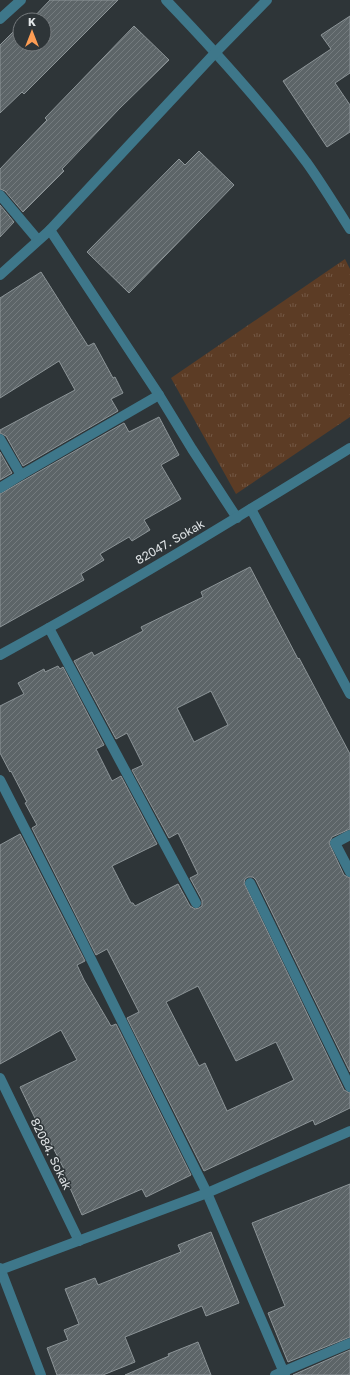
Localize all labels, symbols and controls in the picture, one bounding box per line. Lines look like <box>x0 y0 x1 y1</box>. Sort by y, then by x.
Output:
north arrow <box>12 12 52 52</box>
text: K <box>28 15 36 28</box>
street label: 82047. Sokak <box>133 516 207 567</box>
street label: 82084. Sokak <box>28 1115 75 1192</box>

